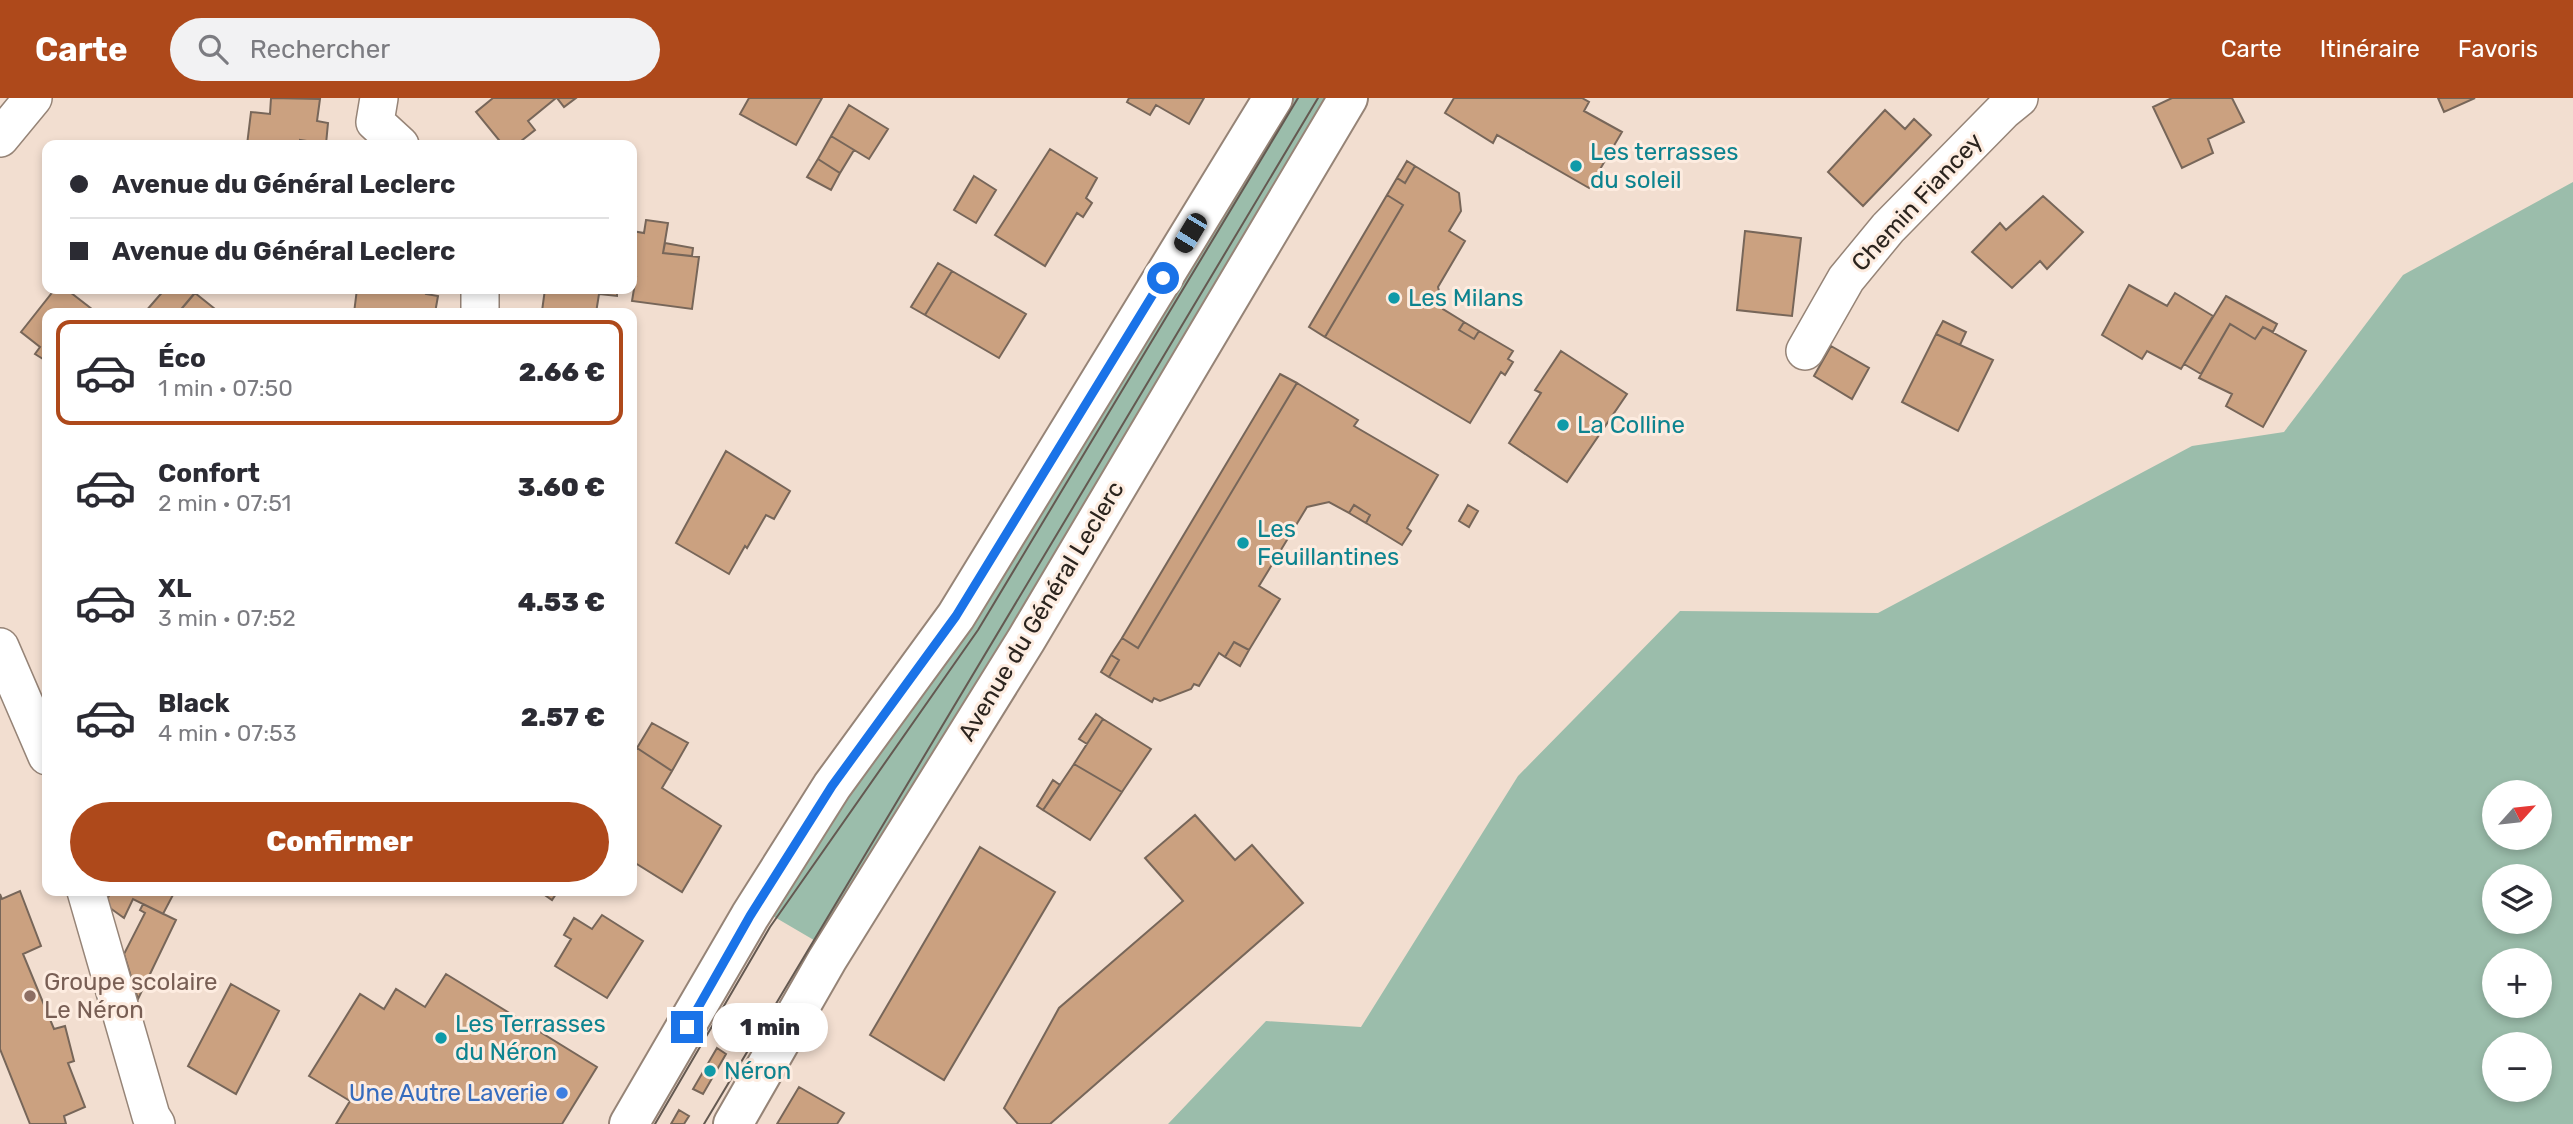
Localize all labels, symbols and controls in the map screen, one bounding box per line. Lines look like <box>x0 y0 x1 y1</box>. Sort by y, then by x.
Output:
search box <box>170 18 660 81</box>
text: Carte <box>35 30 128 69</box>
icon: search <box>194 30 232 68</box>
text: Rechercher <box>250 34 390 65</box>
text: Carte <box>2221 35 2282 63</box>
text: Itinéraire <box>2320 35 2420 63</box>
text: Favoris <box>2458 35 2538 63</box>
street label: Chemin Fiancey <box>1846 127 1988 277</box>
place label: Les terrasses du soleil <box>1590 138 1739 194</box>
marker: Les terrasses du soleil <box>1568 158 1584 174</box>
text: Avenue du Général Leclerc <box>112 169 455 200</box>
car <box>1171 210 1210 256</box>
text: Avenue du Général Leclerc <box>112 236 455 267</box>
route start <box>1147 262 1179 294</box>
place label: Les Milans <box>1408 284 1524 312</box>
marker: Les Milans <box>1386 290 1402 306</box>
icon: car <box>74 341 137 404</box>
text: Éco <box>158 343 206 374</box>
text: 2.66 € <box>519 357 605 388</box>
text: 1 min · 07:50 <box>158 374 293 402</box>
place label: La Colline <box>1577 411 1685 439</box>
marker: La Colline <box>1555 417 1571 433</box>
icon: car <box>74 456 137 519</box>
text: Confort <box>158 458 260 489</box>
text: 3.60 € <box>518 472 605 503</box>
street label: Avenue du Général Leclerc <box>952 476 1130 746</box>
text: 2 min · 07:51 <box>158 489 291 517</box>
place label: Les Feuillantines <box>1257 515 1399 571</box>
marker: Les Feuillantines <box>1235 535 1251 551</box>
icon: car <box>74 571 137 634</box>
text: XL <box>158 573 191 604</box>
text: 4.53 € <box>518 587 605 618</box>
text: 3 min · 07:52 <box>158 604 296 632</box>
icon: car <box>74 686 137 749</box>
text: Black <box>158 688 230 719</box>
text: 2.57 € <box>521 702 605 733</box>
text: 4 min · 07:53 <box>158 719 297 747</box>
north arrow <box>2482 780 2552 850</box>
map controls <box>2482 780 2552 1102</box>
button: Confirmer <box>70 802 609 882</box>
button: layers <box>2482 864 2552 934</box>
button: + <box>2482 948 2552 1018</box>
place label: Groupe scolaire Le Néron <box>44 968 218 1024</box>
marker: Groupe scolaire Le Néron <box>22 988 38 1004</box>
callout: 1 min <box>712 1002 827 1052</box>
place label: Les Terrasses du Néron <box>455 1010 606 1066</box>
route end <box>671 1011 703 1043</box>
text: 1 min <box>740 1013 800 1041</box>
marker: Les Terrasses du Néron <box>433 1030 449 1046</box>
button: − <box>2482 1032 2552 1102</box>
place label: Néron <box>724 1057 791 1085</box>
marker: Néron <box>702 1063 718 1079</box>
place label: Une Autre Laverie <box>349 1079 548 1107</box>
marker: Une Autre Laverie <box>554 1085 570 1101</box>

